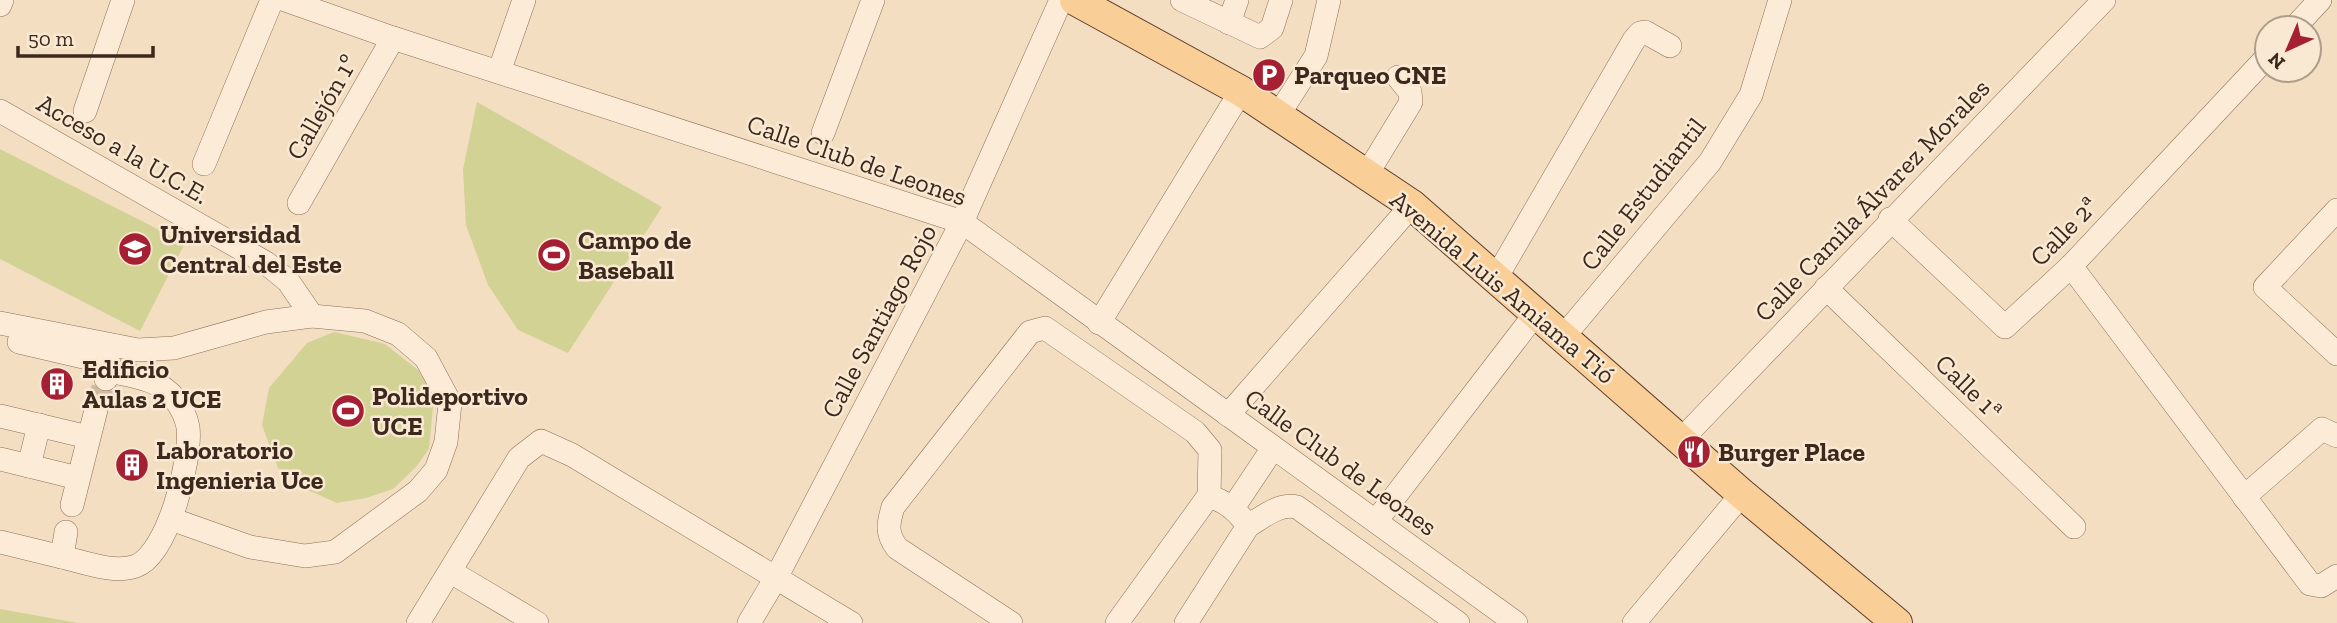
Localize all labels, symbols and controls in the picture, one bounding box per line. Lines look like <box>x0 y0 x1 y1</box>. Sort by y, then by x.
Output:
scale bar <box>18 14 152 58</box>
north arrow <box>2253 14 2323 84</box>
text: 50 m <box>28 26 74 51</box>
text: N <box>2263 48 2290 74</box>
street label: Callejón 1º <box>279 49 365 165</box>
parking icon: Parqueo CNE <box>1250 56 1288 94</box>
place label: Parqueo CNE <box>1294 59 1447 91</box>
street label: Calle Camila Álvarez Morales <box>1748 72 1996 328</box>
street label: Acceso a la U.C.E. <box>32 87 214 211</box>
street label: Calle Club de Leones <box>743 107 971 213</box>
street label: Calle Estudiantil <box>1573 111 1713 277</box>
street label: Avenida Luis Amiama Tió <box>1384 183 1622 391</box>
street label: Calle 2ª <box>2023 189 2105 273</box>
place label: Universidad Central del Este <box>160 218 342 280</box>
street label: Calle Santiago Rojo <box>815 219 943 423</box>
place label: Campo de Baseball <box>578 224 692 286</box>
school or university icon: Universidad Central del Este <box>116 230 154 268</box>
sports icon: Campo de Baseball <box>535 236 573 274</box>
street label: Calle 1ª <box>1929 347 2009 427</box>
place label: Edificio Aulas 2 UCE <box>82 353 221 415</box>
building icon: Edificio Aulas 2 UCE <box>38 365 76 403</box>
place label: Polideportivo UCE <box>372 380 528 442</box>
street label: Calle Club de Leones <box>1239 381 1443 543</box>
sports icon: Polideportivo UCE <box>329 392 367 430</box>
restaurant icon: Burger Place <box>1675 433 1713 471</box>
place label: Laboratorio Ingenieria Uce <box>156 434 324 496</box>
place label: Burger Place <box>1718 436 1865 468</box>
building icon: Laboratorio Ingenieria Uce <box>113 446 151 484</box>

